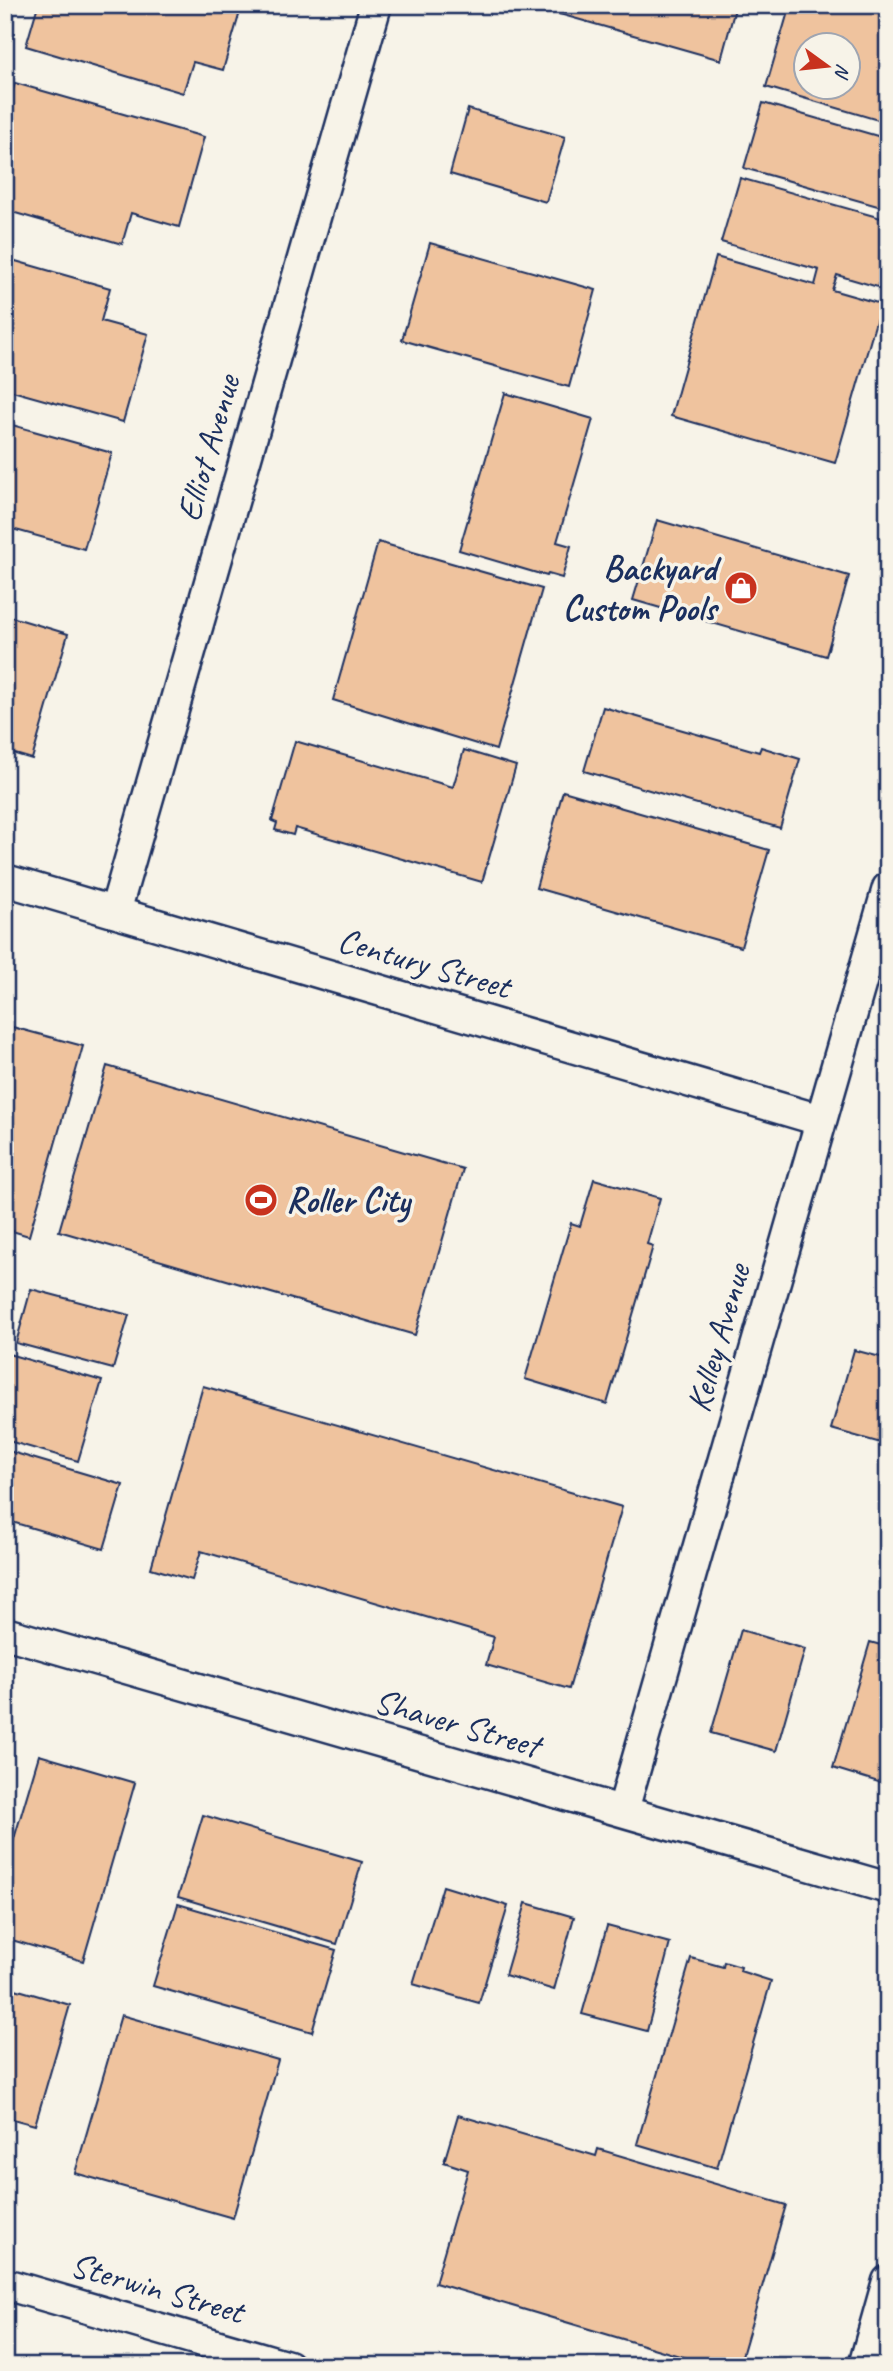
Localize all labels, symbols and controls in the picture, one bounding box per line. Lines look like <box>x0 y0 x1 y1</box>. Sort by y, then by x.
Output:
north arrow <box>792 32 862 102</box>
text: N <box>829 61 856 82</box>
street label: Elliot Avenue <box>166 367 251 526</box>
place label: Backyard Custom Pools <box>563 546 722 631</box>
shop icon: Backyard Custom Pools <box>722 569 760 607</box>
street label: Century Street <box>333 917 518 1010</box>
place label: Roller City <box>286 1178 413 1223</box>
sports icon: Roller City <box>242 1181 280 1219</box>
street label: Kelley Avenue <box>675 1256 761 1417</box>
street label: Shaver Street <box>369 1678 549 1769</box>
street label: Sterwin Street <box>65 2242 252 2335</box>

